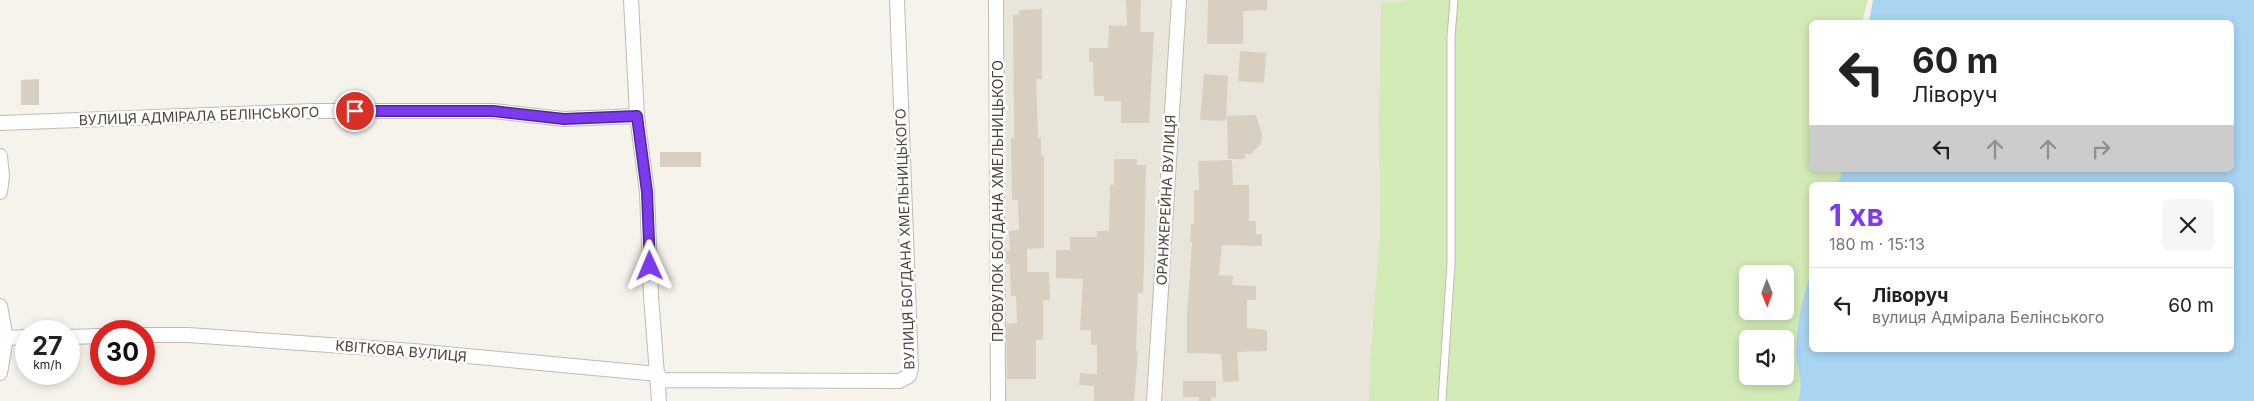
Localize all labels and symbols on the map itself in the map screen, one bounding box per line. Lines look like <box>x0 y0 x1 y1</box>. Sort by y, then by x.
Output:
street label: ПРОВУЛОК БОГДАНА ХМЕЛЬНИЦЬКОГО <box>989 60 1006 342</box>
pin <box>334 90 376 132</box>
street label: ВУЛИЦЯ АДМІРАЛА БЕЛІНСЬКОГО <box>78 103 320 128</box>
street label: ВУЛИЦЯ БОГДАНА ХМЕЛЬНИЦЬКОГО <box>891 108 918 370</box>
street label: ОРАНЖЕРЕЙНА ВУЛИЦЯ <box>1152 114 1178 286</box>
position arrow <box>623 239 675 291</box>
north arrow <box>1739 265 1794 320</box>
speed limit sign: 30 <box>90 320 155 385</box>
street label: КВІТКОВА ВУЛИЦЯ <box>335 336 467 365</box>

